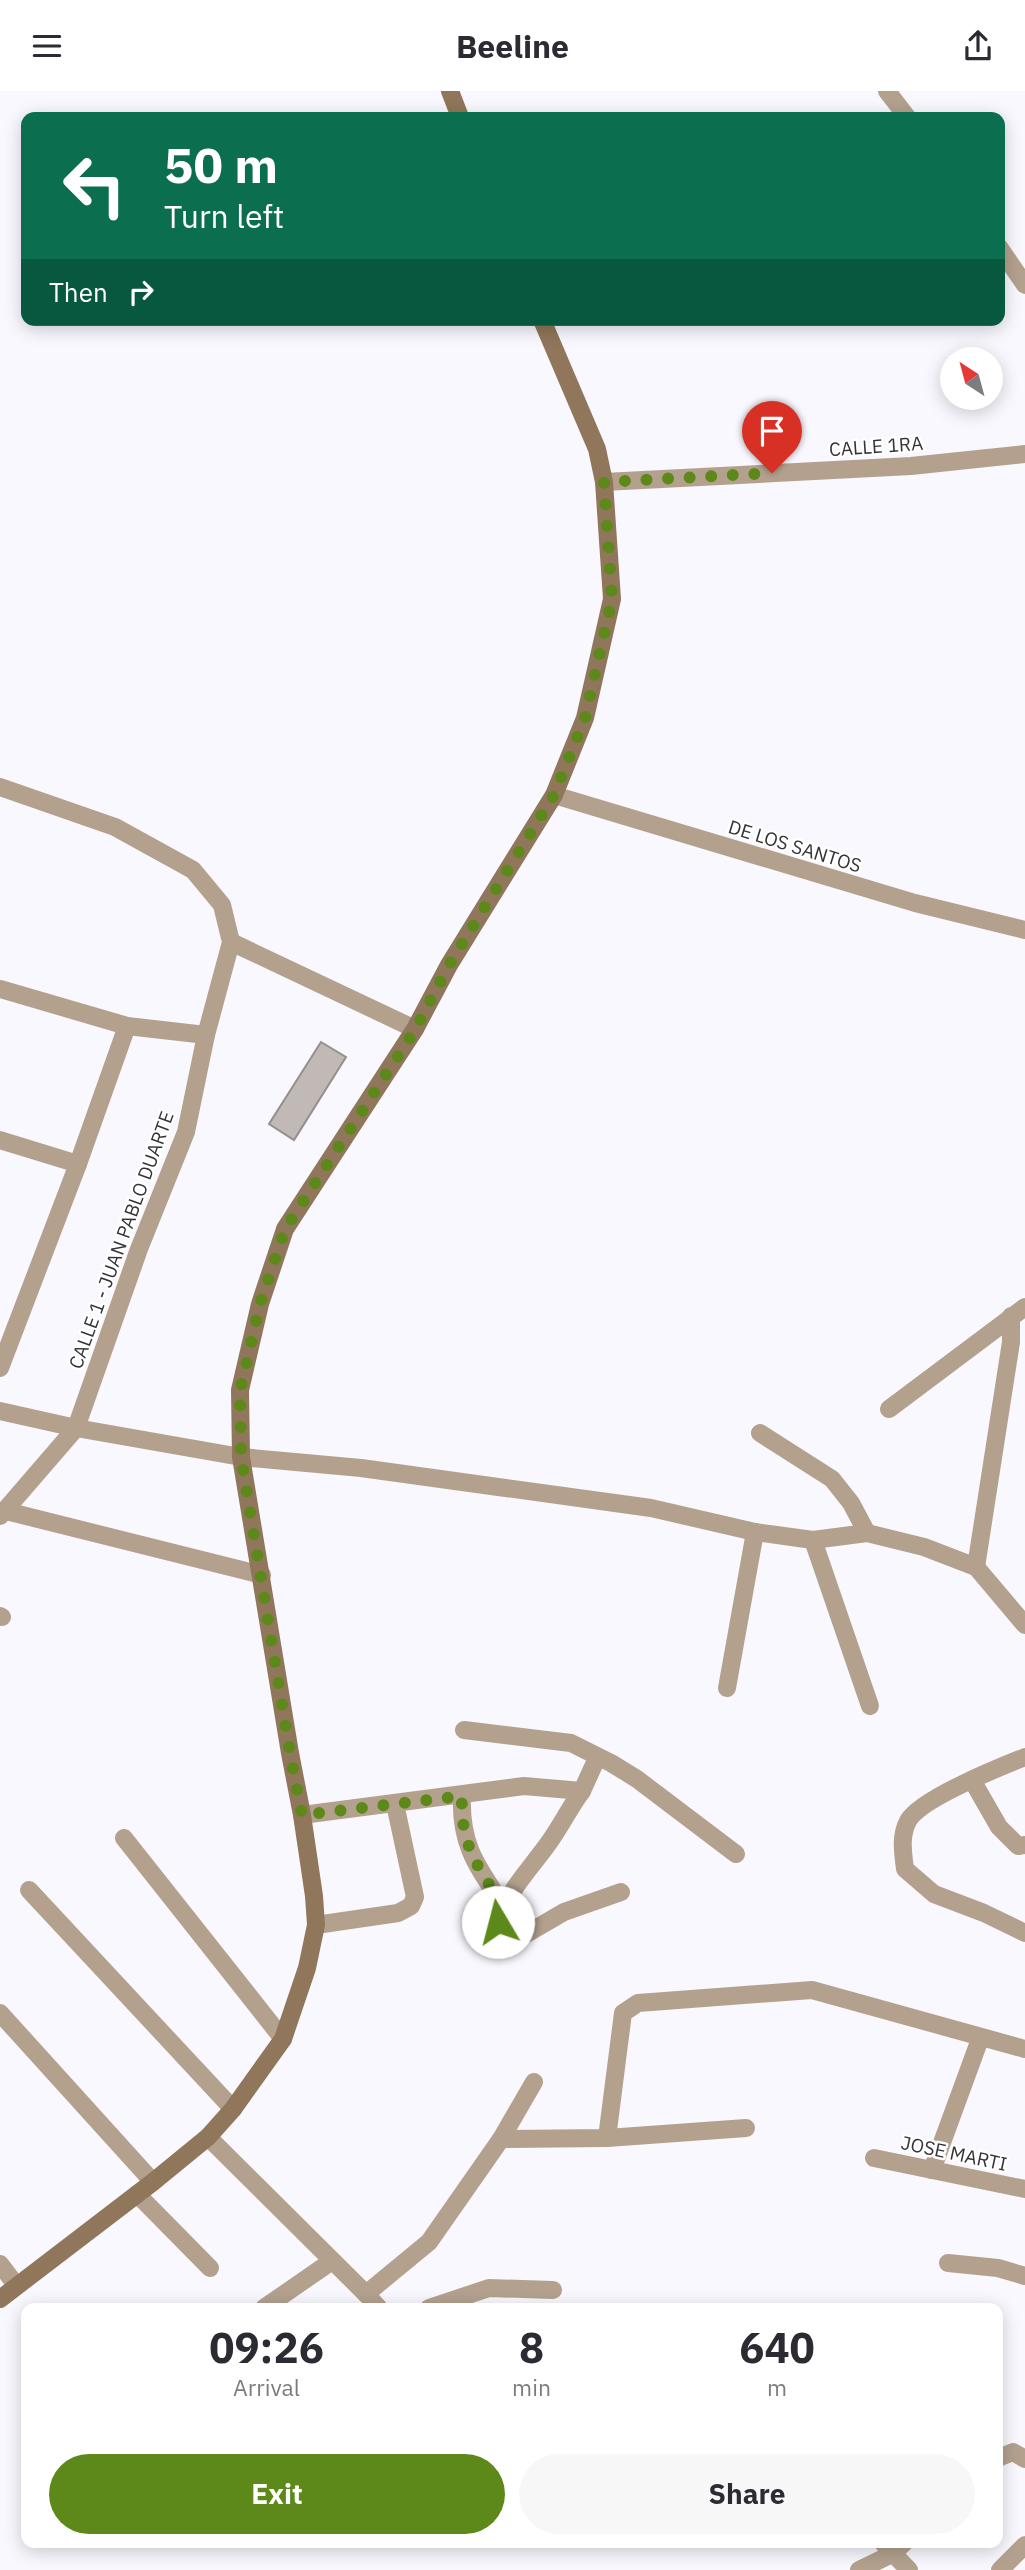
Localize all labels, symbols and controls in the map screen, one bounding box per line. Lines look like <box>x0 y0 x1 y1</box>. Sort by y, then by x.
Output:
text: Beeline <box>456 25 569 67</box>
icon: menu <box>28 27 66 65</box>
icon: share <box>959 27 997 65</box>
text: 50 m <box>164 133 278 196</box>
icon: left <box>49 140 140 231</box>
text: Turn left <box>164 195 284 237</box>
icon: right <box>122 273 160 311</box>
text: Then <box>49 275 108 309</box>
north arrow <box>940 347 1003 409</box>
map controls <box>940 347 1003 410</box>
pin <box>742 401 802 473</box>
icon: arrive <box>753 412 791 450</box>
street label: CALLE 1RA <box>828 431 924 461</box>
street label: DE LOS SANTOS <box>726 814 864 878</box>
street label: CALLE 1 - JUAN PABLO DUARTE <box>63 1108 179 1372</box>
position arrow <box>461 1885 535 1959</box>
street label: JOSE MARTI <box>899 2130 1009 2176</box>
text: 09:26 <box>209 2320 324 2375</box>
text: 8 <box>519 2320 544 2375</box>
text: 640 <box>739 2320 815 2375</box>
text: Arrival <box>233 2372 300 2402</box>
text: min <box>512 2372 551 2402</box>
text: m <box>767 2372 787 2402</box>
button: Exit <box>49 2454 505 2534</box>
button: Share <box>519 2454 975 2534</box>

